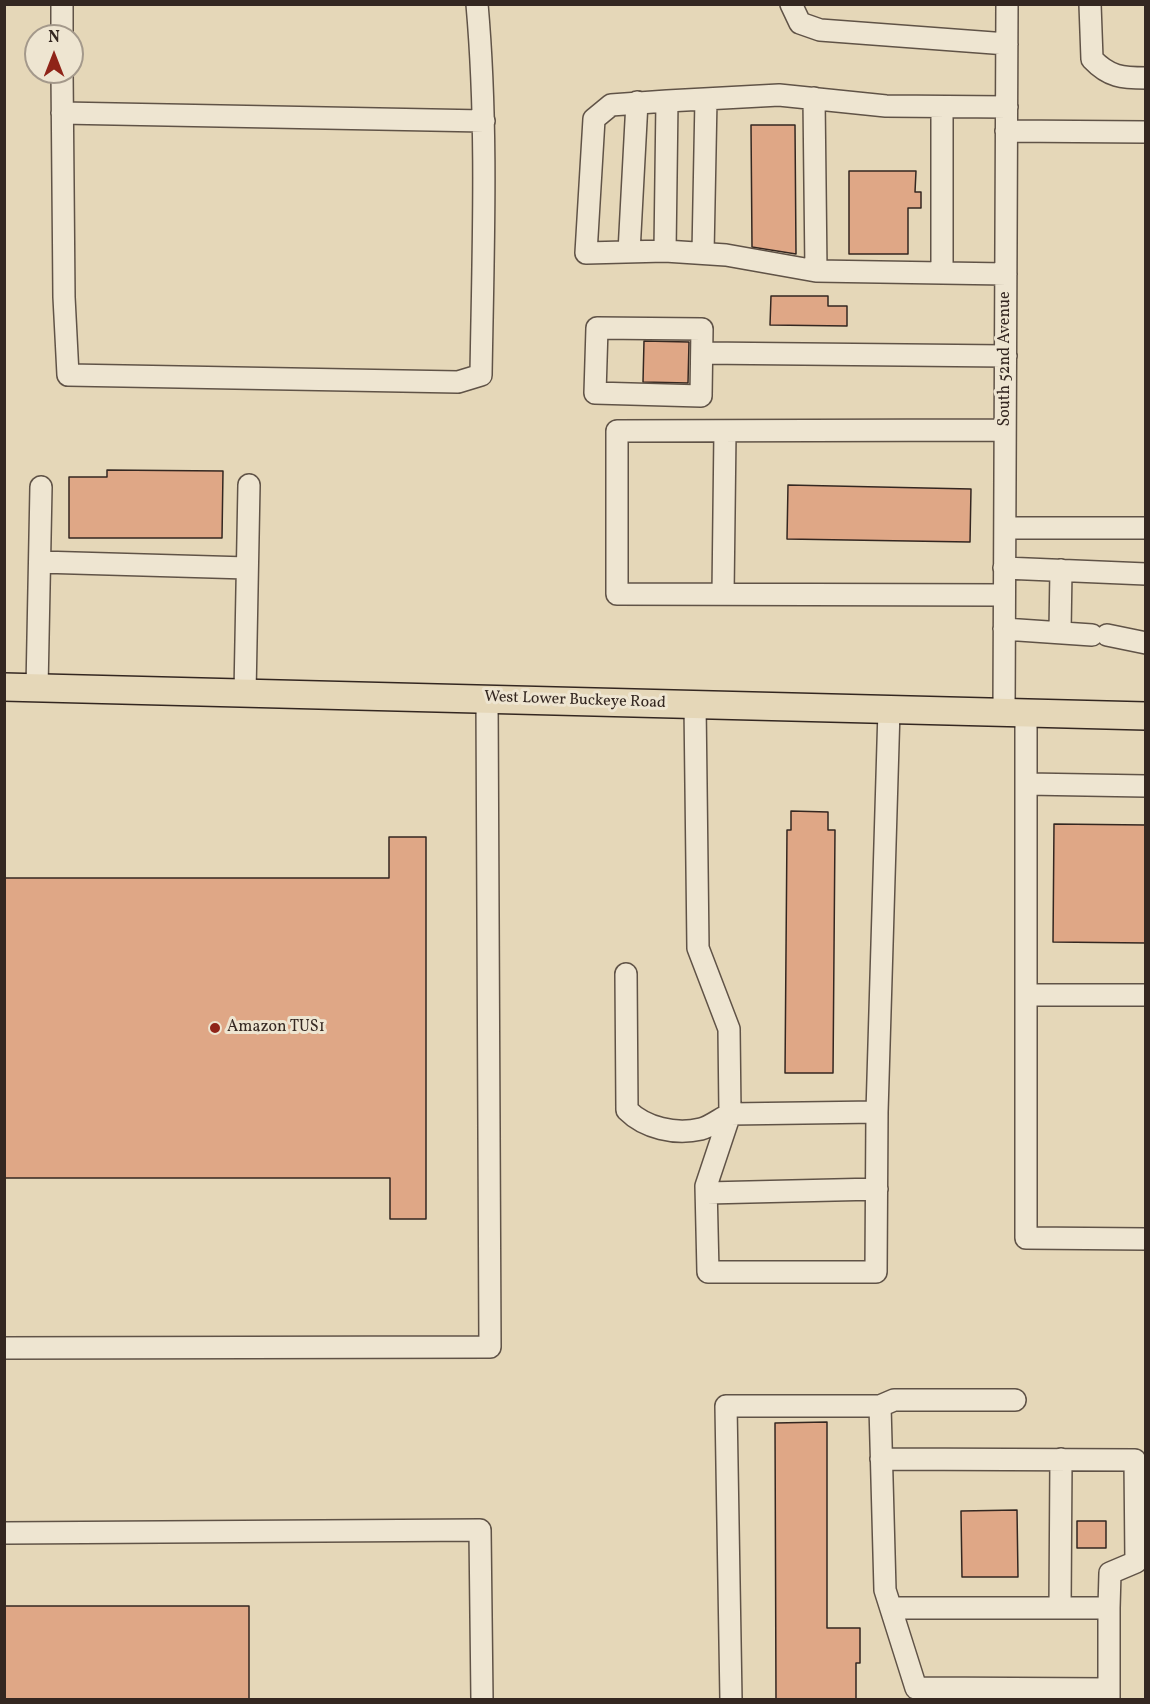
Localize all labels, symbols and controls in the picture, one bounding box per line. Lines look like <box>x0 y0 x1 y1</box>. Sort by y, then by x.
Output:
north arrow <box>24 24 84 84</box>
text: N <box>48 27 60 49</box>
street label: South 52nd Avenue <box>996 291 1016 427</box>
street label: West Lower Buckeye Road <box>484 688 666 714</box>
place label: Amazon TUS1 <box>227 1018 325 1038</box>
marker: Amazon TUS1 <box>208 1021 222 1035</box>

